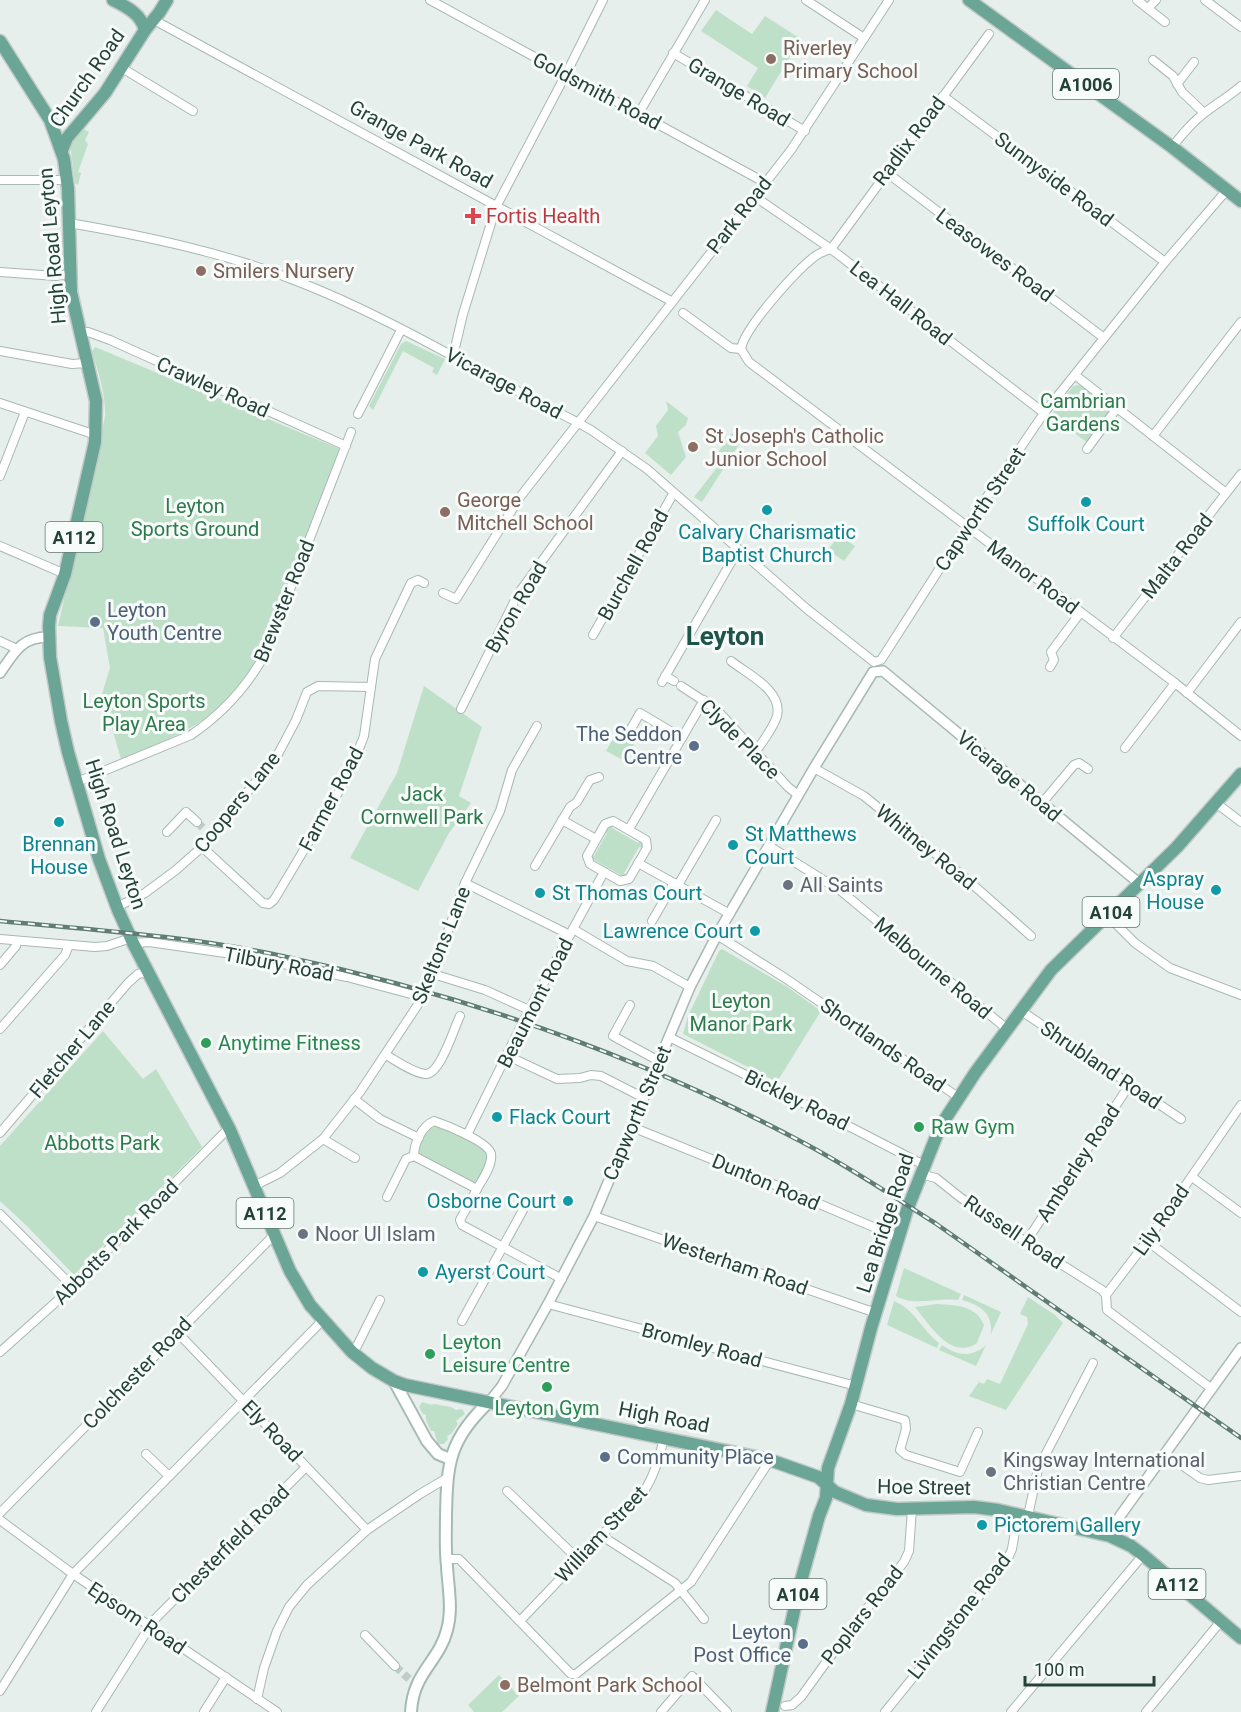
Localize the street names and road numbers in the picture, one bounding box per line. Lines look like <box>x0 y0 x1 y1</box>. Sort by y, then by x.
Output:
street label: Church Road <box>44 24 130 132</box>
street label: Goldsmith Road <box>529 47 665 135</box>
street label: Grange Road <box>684 52 794 132</box>
road number: A1006 <box>1053 69 1119 99</box>
street label: Radlix Road <box>868 92 950 190</box>
street label: Grange Park Road <box>345 95 497 193</box>
street label: Sunnyside Road <box>990 127 1118 231</box>
street label: High Road Leyton <box>33 167 71 325</box>
street label: Park Road <box>701 172 777 258</box>
street label: Leasowes Road <box>932 203 1058 307</box>
street label: Lea Hall Road <box>845 256 957 350</box>
street label: Vicarage Road <box>441 342 567 424</box>
street label: Crawley Road <box>153 351 273 423</box>
street label: Capworth Street <box>930 443 1030 575</box>
street label: Burchell Road <box>593 506 673 624</box>
street label: Malta Road <box>1136 509 1218 603</box>
road number: A112 <box>46 522 103 552</box>
street label: Manor Road <box>982 535 1084 619</box>
street label: Brewster Road <box>249 536 319 666</box>
street label: Byron Road <box>480 557 552 657</box>
street label: Clyde Place <box>695 694 785 784</box>
street label: Vicarage Road <box>952 725 1066 827</box>
street label: Farmer Road <box>294 743 368 855</box>
street label: Coopers Lane <box>189 747 285 857</box>
street label: High Road Leyton <box>80 756 152 912</box>
street label: Whitney Road <box>871 799 981 895</box>
street label: Skeltons Lane <box>407 883 475 1007</box>
road number: A104 <box>1082 897 1140 927</box>
street label: Melbourne Road <box>869 912 997 1024</box>
street label: Beaumont Road <box>492 934 578 1072</box>
street label: Tilbury Road <box>222 942 336 986</box>
street label: Shortlands Road <box>816 993 950 1097</box>
street label: Fletcher Lane <box>24 995 120 1103</box>
street label: Shrubland Road <box>1036 1016 1166 1114</box>
street label: Capworth Street <box>598 1042 676 1184</box>
street label: Bickley Road <box>741 1064 853 1136</box>
street label: Amberley Road <box>1031 1100 1125 1226</box>
street label: Dunton Road <box>708 1149 824 1215</box>
street label: Lea Bridge Road <box>851 1150 919 1296</box>
street label: Abbotts Park Road <box>49 1175 183 1309</box>
street label: Lily Road <box>1128 1180 1194 1260</box>
street label: Russell Road <box>960 1190 1068 1274</box>
road number: A112 <box>236 1198 294 1228</box>
street label: Westerham Road <box>659 1228 811 1300</box>
street label: Colchester Road <box>77 1312 197 1434</box>
street label: Bromley Road <box>639 1317 765 1373</box>
street label: Ely Road <box>237 1395 307 1467</box>
street label: High Road <box>616 1396 712 1438</box>
street label: Hoe Street <box>877 1474 971 1500</box>
street label: Chesterfield Road <box>166 1480 294 1608</box>
street label: William Street <box>550 1481 652 1587</box>
street label: Livingstone Road <box>902 1548 1016 1684</box>
street label: Poplars Road <box>816 1561 908 1669</box>
road number: A112 <box>1148 1569 1206 1599</box>
street label: Epsom Road <box>84 1577 190 1659</box>
road number: A104 <box>770 1579 826 1609</box>

